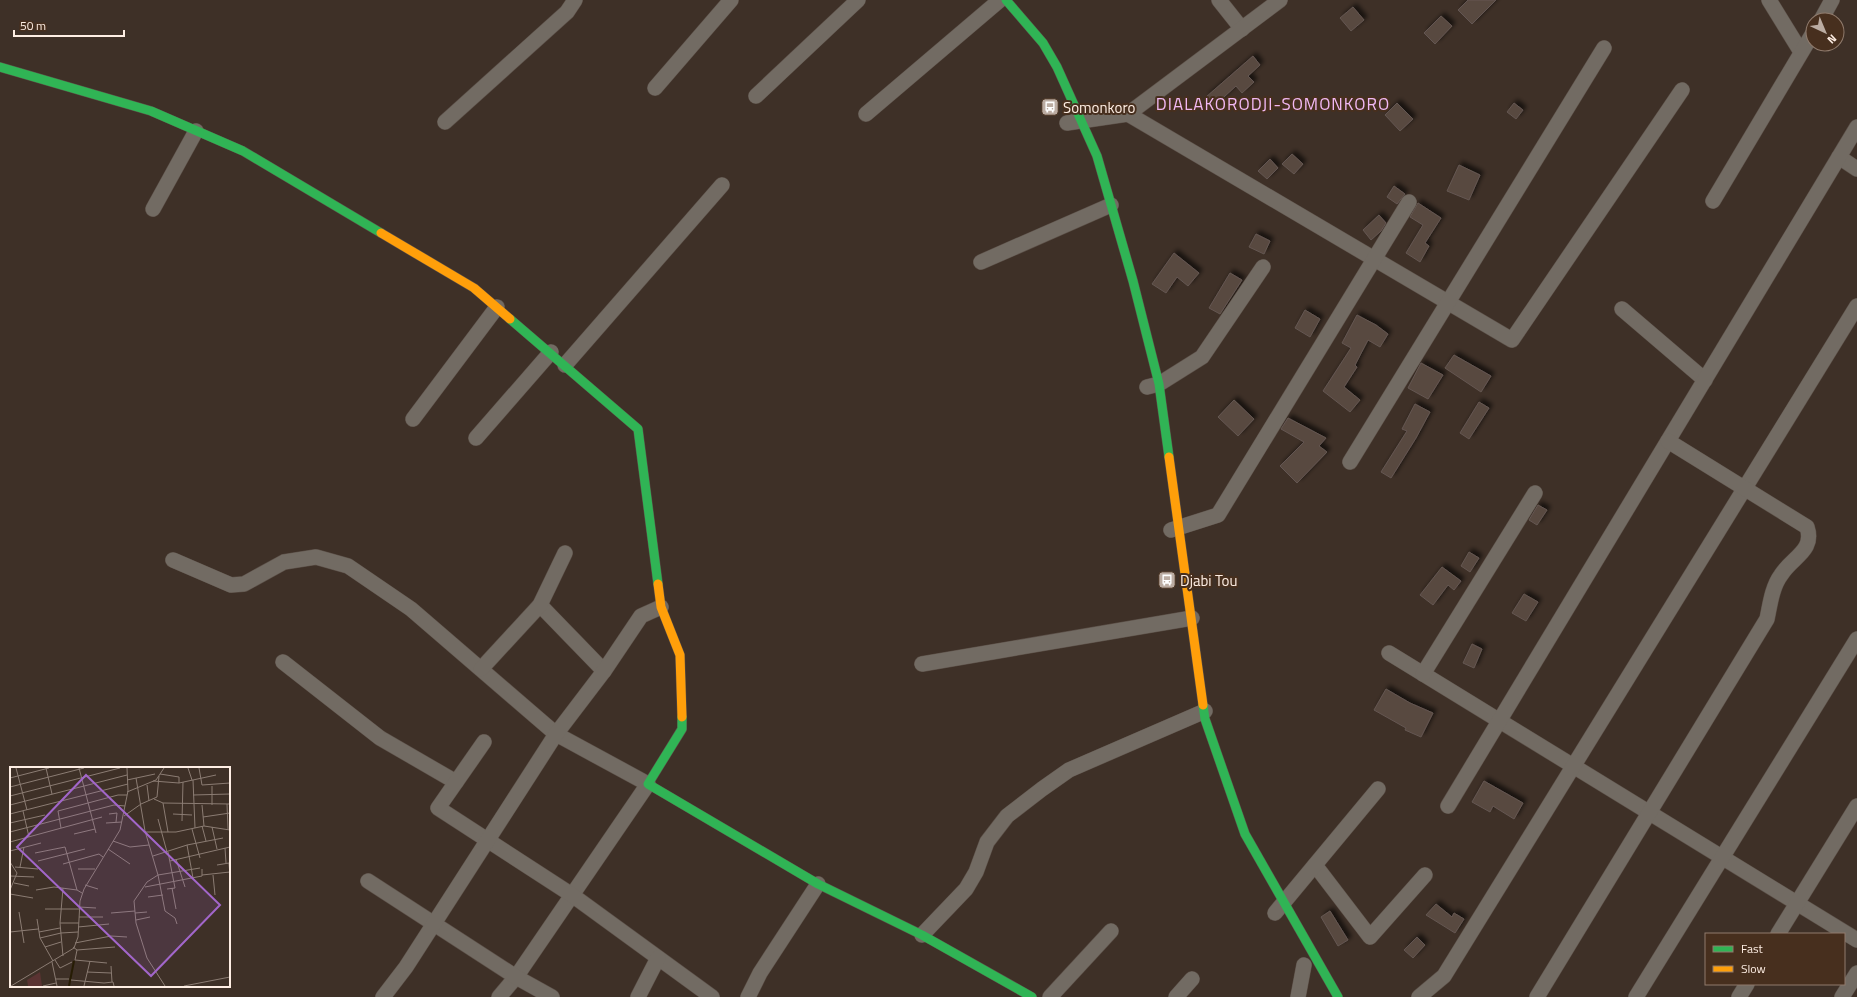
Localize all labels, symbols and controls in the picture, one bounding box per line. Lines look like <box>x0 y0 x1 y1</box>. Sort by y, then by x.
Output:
scale bar <box>14 12 124 38</box>
north arrow <box>1805 12 1845 52</box>
text: 50 m <box>20 16 46 35</box>
text: N <box>1824 31 1840 48</box>
district label: DIALAKORODJI-SOMONKORO <box>1156 91 1390 117</box>
place label: Somonkoro <box>1063 96 1136 119</box>
bus stop icon: Somonkoro <box>1040 97 1060 117</box>
place label: Djabi Tou <box>1180 569 1237 592</box>
bus stop icon: Djabi Tou <box>1157 570 1177 590</box>
inset map <box>10 767 230 987</box>
legend <box>1705 933 1845 985</box>
text: Fast <box>1741 939 1764 958</box>
text: Slow <box>1741 959 1766 978</box>

